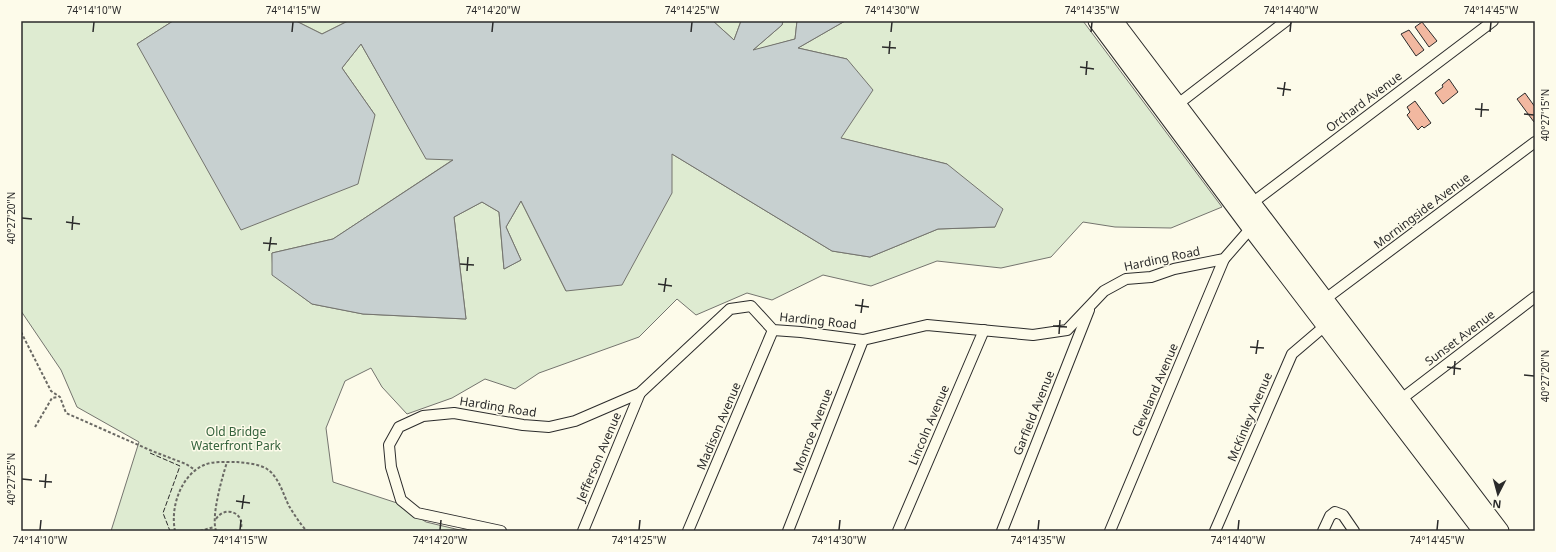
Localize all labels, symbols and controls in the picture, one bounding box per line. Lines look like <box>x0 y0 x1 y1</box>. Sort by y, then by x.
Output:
text: 74°14'10"W <box>67 3 122 17</box>
text: 74°14'15"W <box>266 3 321 17</box>
text: 74°14'20"W <box>466 3 521 17</box>
text: 74°14'25"W <box>665 3 720 17</box>
text: 74°14'30"W <box>865 3 920 17</box>
text: 74°14'35"W <box>1065 3 1120 17</box>
text: 74°14'40"W <box>1264 3 1319 17</box>
text: 74°14'45"W <box>1464 3 1519 17</box>
street label: Orchard Avenue <box>1322 67 1405 136</box>
text: 40°27'15"N <box>1538 89 1552 141</box>
street label: Morningside Avenue <box>1370 169 1474 252</box>
text: 40°27'20"N <box>4 192 18 244</box>
street label: Harding Road <box>1122 242 1202 275</box>
street label: Sunset Avenue <box>1421 306 1498 370</box>
street label: Harding Road <box>779 308 858 333</box>
street label: Cleveland Avenue <box>1127 340 1182 439</box>
text: 40°27'20"N <box>1538 350 1552 402</box>
street label: Garfield Avenue <box>1009 368 1058 458</box>
street label: McKinley Avenue <box>1223 369 1276 464</box>
street label: Madison Avenue <box>692 379 745 472</box>
street label: Lincoln Avenue <box>904 382 953 468</box>
street label: Monroe Avenue <box>789 386 837 476</box>
street label: Harding Road <box>458 392 538 421</box>
street label: Jefferson Avenue <box>572 409 625 505</box>
park label: Old Bridge Waterfront Park <box>191 423 282 454</box>
text: 40°27'25"N <box>4 453 18 505</box>
north arrow <box>1478 474 1518 514</box>
text: N <box>1492 497 1502 512</box>
text: 74°14'10"W <box>13 533 68 547</box>
text: 74°14'15"W <box>213 533 268 547</box>
text: 74°14'20"W <box>413 533 468 547</box>
text: 74°14'25"W <box>612 533 667 547</box>
text: 74°14'30"W <box>812 533 867 547</box>
text: 74°14'35"W <box>1011 533 1066 547</box>
text: 74°14'40"W <box>1211 533 1266 547</box>
text: 74°14'45"W <box>1410 533 1465 547</box>

